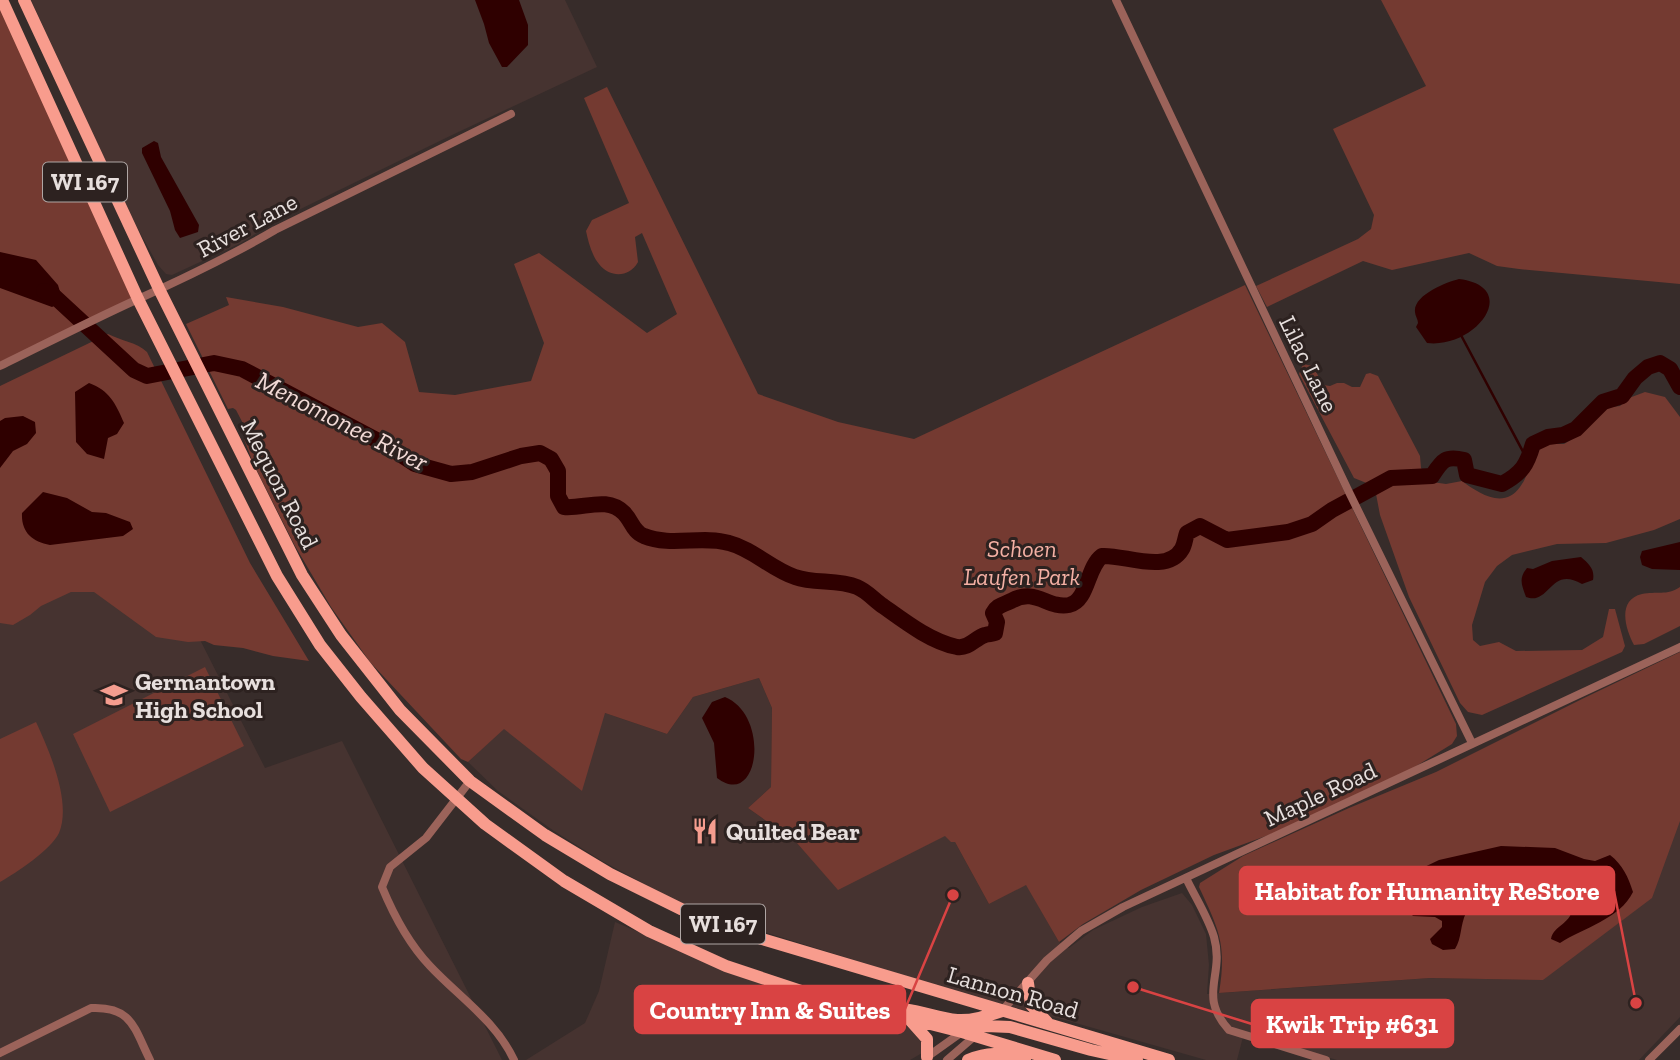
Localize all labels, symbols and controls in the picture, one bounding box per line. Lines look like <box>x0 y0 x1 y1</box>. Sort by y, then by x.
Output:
road number: WI 167 <box>43 162 127 202</box>
street label: River Lane <box>192 187 302 263</box>
street label: Lilac Lane <box>1273 311 1345 417</box>
water label: Menomonee River <box>251 364 433 478</box>
street label: Mequon Road <box>235 414 325 554</box>
park label: Schoen Laufen Park <box>964 534 1081 591</box>
place label: Germantown High School <box>135 667 275 724</box>
school or university icon: Germantown High School <box>99 680 129 710</box>
street label: Maple Road <box>1259 755 1381 833</box>
restaurant icon: Quilted Bear <box>690 816 720 846</box>
place label: Quilted Bear <box>726 817 860 846</box>
callout: Habitat for Humanity ReStore <box>1240 867 1614 914</box>
text: Habitat for Humanity ReStore <box>1254 875 1600 907</box>
road number: WI 167 <box>681 904 765 944</box>
street label: Lannon Road <box>944 959 1082 1025</box>
callout: Country Inn & Suites <box>635 986 905 1033</box>
text: Country Inn & Suites <box>650 994 891 1026</box>
callout: Kwik Trip #631 <box>1252 1000 1453 1047</box>
text: Kwik Trip #631 <box>1266 1008 1439 1040</box>

